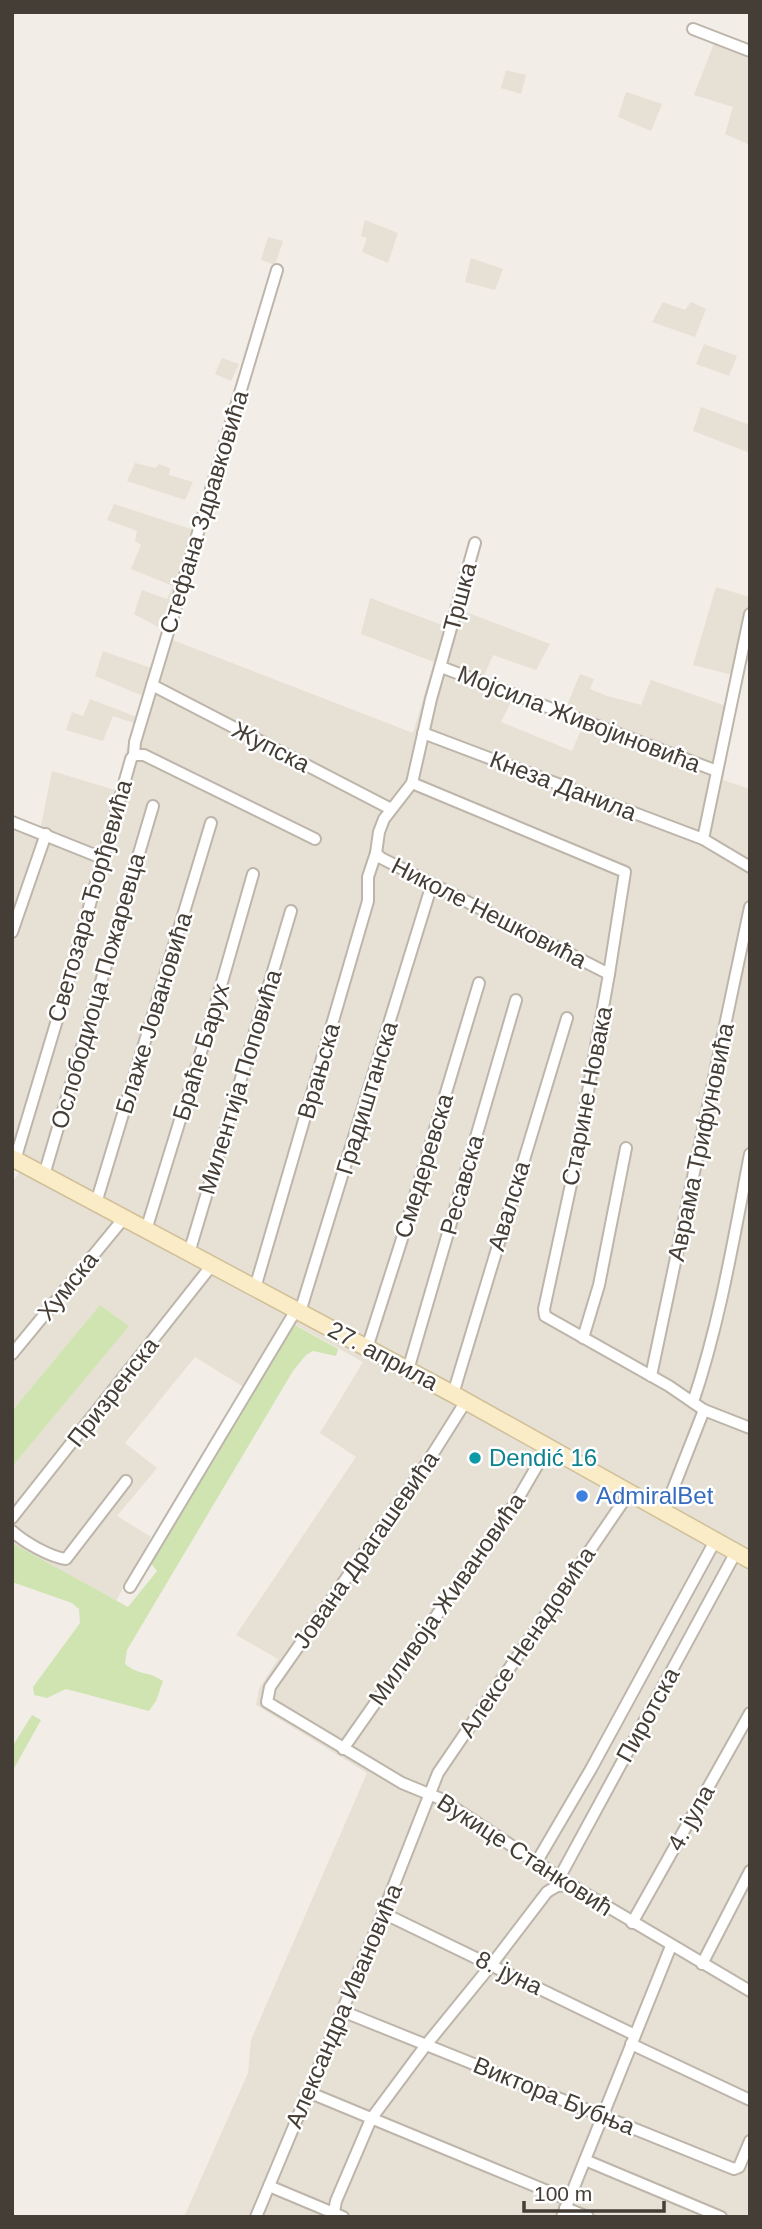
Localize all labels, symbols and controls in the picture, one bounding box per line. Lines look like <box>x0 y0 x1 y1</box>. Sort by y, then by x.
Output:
street label: Стефана Здравковића <box>154 386 254 637</box>
street label: Тршка <box>437 559 482 634</box>
street label: Мојсила Живојиновића <box>454 660 705 778</box>
street label: Жупска <box>228 716 315 778</box>
street label: Кнеза Данила <box>486 745 641 826</box>
street label: Светозара Ђорђевића <box>42 776 137 1025</box>
street label: Ослободиоца Пожаревца <box>45 849 150 1132</box>
street label: Николе Нешковића <box>387 852 592 974</box>
street label: Блаже Јовановића <box>110 908 197 1117</box>
street label: Милентија Поповића <box>192 966 287 1197</box>
street label: Браће Барух <box>167 980 234 1124</box>
street label: Старине Новака <box>556 1003 617 1188</box>
street label: Градиштанска <box>330 1017 403 1178</box>
street label: Врањска <box>292 1019 345 1122</box>
street label: Аврама Трифуновића <box>662 1020 739 1264</box>
street label: Смедеревска <box>389 1090 458 1241</box>
street label: Ресавска <box>434 1131 489 1238</box>
street label: Авалска <box>482 1157 535 1254</box>
street label: Хумска <box>32 1246 104 1325</box>
street label: 27. априла <box>324 1315 443 1396</box>
street label: Призренска <box>62 1331 164 1452</box>
place label: Dendić 16 <box>489 1444 597 1471</box>
street label: Јована Драгашевића <box>287 1445 444 1653</box>
marker: Dendić 16 <box>467 1450 483 1466</box>
place label: AdmiralBet <box>596 1482 714 1509</box>
street label: Миливоја Живановића <box>363 1487 531 1710</box>
marker: AdmiralBet <box>574 1488 590 1504</box>
street label: Алексе Ненадовића <box>453 1541 601 1742</box>
street label: Пиротска <box>611 1662 685 1767</box>
street label: 4. јула <box>662 1780 720 1855</box>
street label: Вукице Станковић <box>433 1788 618 1921</box>
street label: Александра Ивановића <box>280 1879 408 2132</box>
street label: 8. јуна <box>472 1945 547 2000</box>
street label: Виктора Бубња <box>470 2051 639 2140</box>
scale bar <box>524 2170 664 2214</box>
text: 100 m <box>534 2182 592 2205</box>

